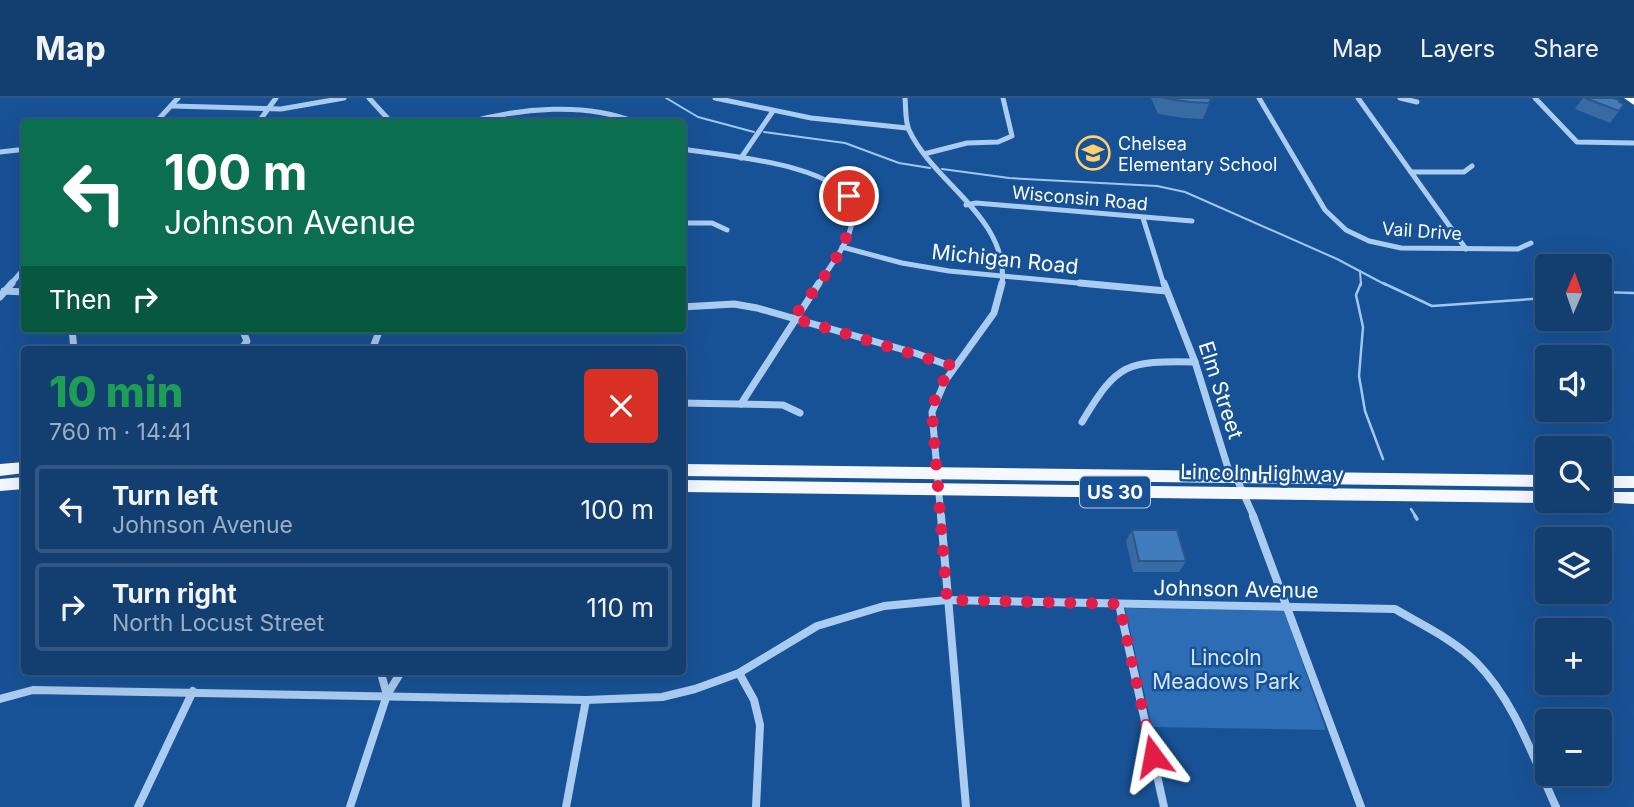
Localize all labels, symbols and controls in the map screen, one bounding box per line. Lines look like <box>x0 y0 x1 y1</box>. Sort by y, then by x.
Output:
text: Map <box>35 28 106 68</box>
text: Map <box>1332 34 1382 63</box>
text: Layers <box>1420 34 1495 63</box>
text: Share <box>1533 34 1599 63</box>
place label: Chelsea Elementary School <box>1118 133 1277 175</box>
school or university icon: Chelsea Elementary School <box>1074 134 1112 172</box>
text: 100 m <box>164 143 308 202</box>
icon: left <box>49 147 140 238</box>
pin <box>819 166 879 226</box>
icon: arrive <box>830 177 868 215</box>
street label: Wisconsin Road <box>1011 182 1149 214</box>
text: Johnson Avenue <box>164 203 416 242</box>
street label: Vail Drive <box>1381 218 1463 244</box>
street label: Michigan Road <box>930 239 1080 279</box>
north arrow <box>1535 254 1612 331</box>
map controls <box>1535 254 1612 786</box>
icon: right <box>126 280 164 318</box>
text: Then <box>49 284 112 315</box>
street label: Elm Street <box>1193 338 1249 442</box>
button: sound <box>1535 345 1612 422</box>
text: 10 min <box>49 366 183 417</box>
button: close <box>584 369 658 443</box>
text: 760 m · 14:41 <box>49 418 191 446</box>
button: search <box>1535 436 1612 513</box>
street label: Lincoln Highway <box>1180 459 1344 487</box>
road number: US 30 <box>1080 476 1150 508</box>
text: Turn left <box>112 480 218 511</box>
icon: left <box>53 490 91 528</box>
text: 100 m <box>581 494 654 525</box>
text: Johnson Avenue <box>112 511 293 539</box>
button: layers <box>1535 527 1612 604</box>
street label: Johnson Avenue <box>1153 575 1319 603</box>
text: Turn right <box>112 578 237 609</box>
icon: right <box>53 588 91 626</box>
text: 110 m <box>586 592 654 623</box>
text: North Locust Street <box>112 609 324 637</box>
button: + <box>1535 618 1612 695</box>
park label: Lincoln Meadows Park <box>1152 645 1300 694</box>
button: − <box>1535 709 1612 786</box>
position arrow <box>1116 719 1190 793</box>

